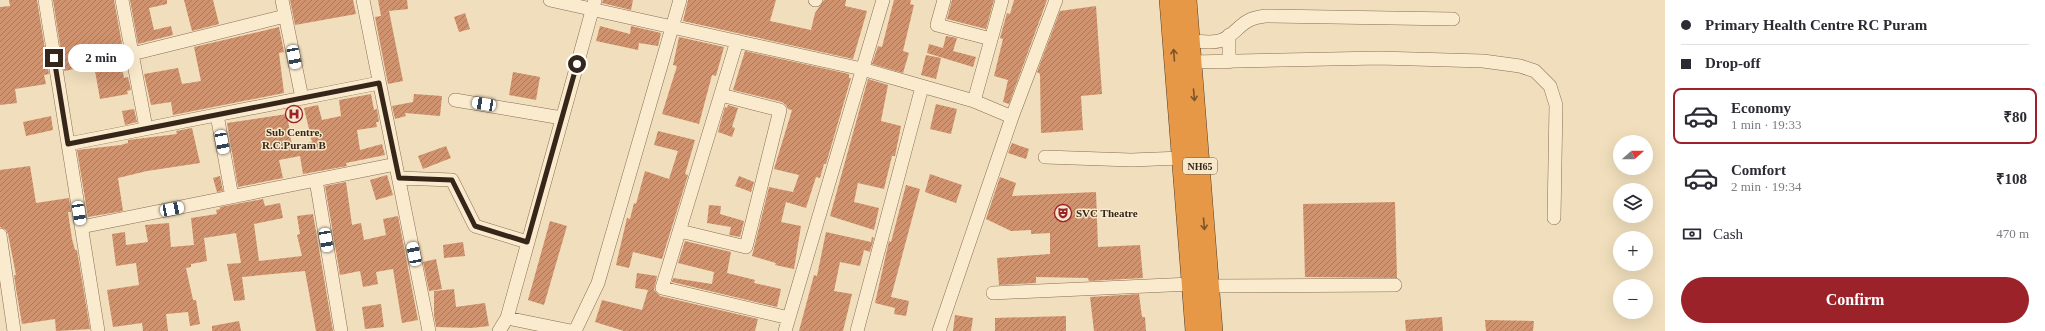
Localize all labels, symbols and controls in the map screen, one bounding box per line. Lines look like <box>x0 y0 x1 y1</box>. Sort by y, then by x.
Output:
text: Primary Health Centre RC Puram <box>1705 17 1927 33</box>
callout: 2 min <box>68 44 134 72</box>
car <box>286 44 302 70</box>
route end <box>45 49 63 67</box>
one-way arrow <box>1170 49 1177 62</box>
text: 2 min <box>85 50 117 65</box>
route start <box>568 55 586 73</box>
text: Drop-off <box>1705 55 1761 71</box>
one-way arrow <box>1191 88 1198 101</box>
car <box>471 96 497 112</box>
icon: car <box>1683 98 1719 134</box>
text: Economy <box>1731 100 1791 116</box>
hospital icon: Sub Centre, R.C.Puram B <box>284 104 304 124</box>
text: ₹80 <box>2003 109 2027 125</box>
text: 1 min · 19:33 <box>1731 117 1801 132</box>
place label: Sub Centre, R.C.Puram B <box>262 126 327 151</box>
car <box>214 129 230 155</box>
north arrow <box>1613 135 1653 175</box>
map controls <box>1613 135 1653 319</box>
road number: NH65 <box>1183 158 1217 174</box>
icon: car <box>1683 160 1719 196</box>
text: Comfort <box>1731 162 1786 178</box>
text: ₹108 <box>1996 171 2027 187</box>
text: 2 min · 19:34 <box>1731 179 1801 194</box>
button: layers <box>1613 183 1653 223</box>
car <box>71 200 87 226</box>
car <box>159 201 185 217</box>
theatre icon: SVC Theatre <box>1053 203 1073 223</box>
place label: SVC Theatre <box>1076 207 1138 219</box>
one-way arrow <box>1201 217 1208 230</box>
icon: cash <box>1681 223 1703 245</box>
text: Cash <box>1713 226 1743 242</box>
text: 470 m <box>1996 226 2029 241</box>
car <box>318 227 334 253</box>
button: + <box>1613 231 1653 271</box>
car <box>406 241 422 267</box>
button: Confirm <box>1681 277 2029 323</box>
button: − <box>1613 279 1653 319</box>

